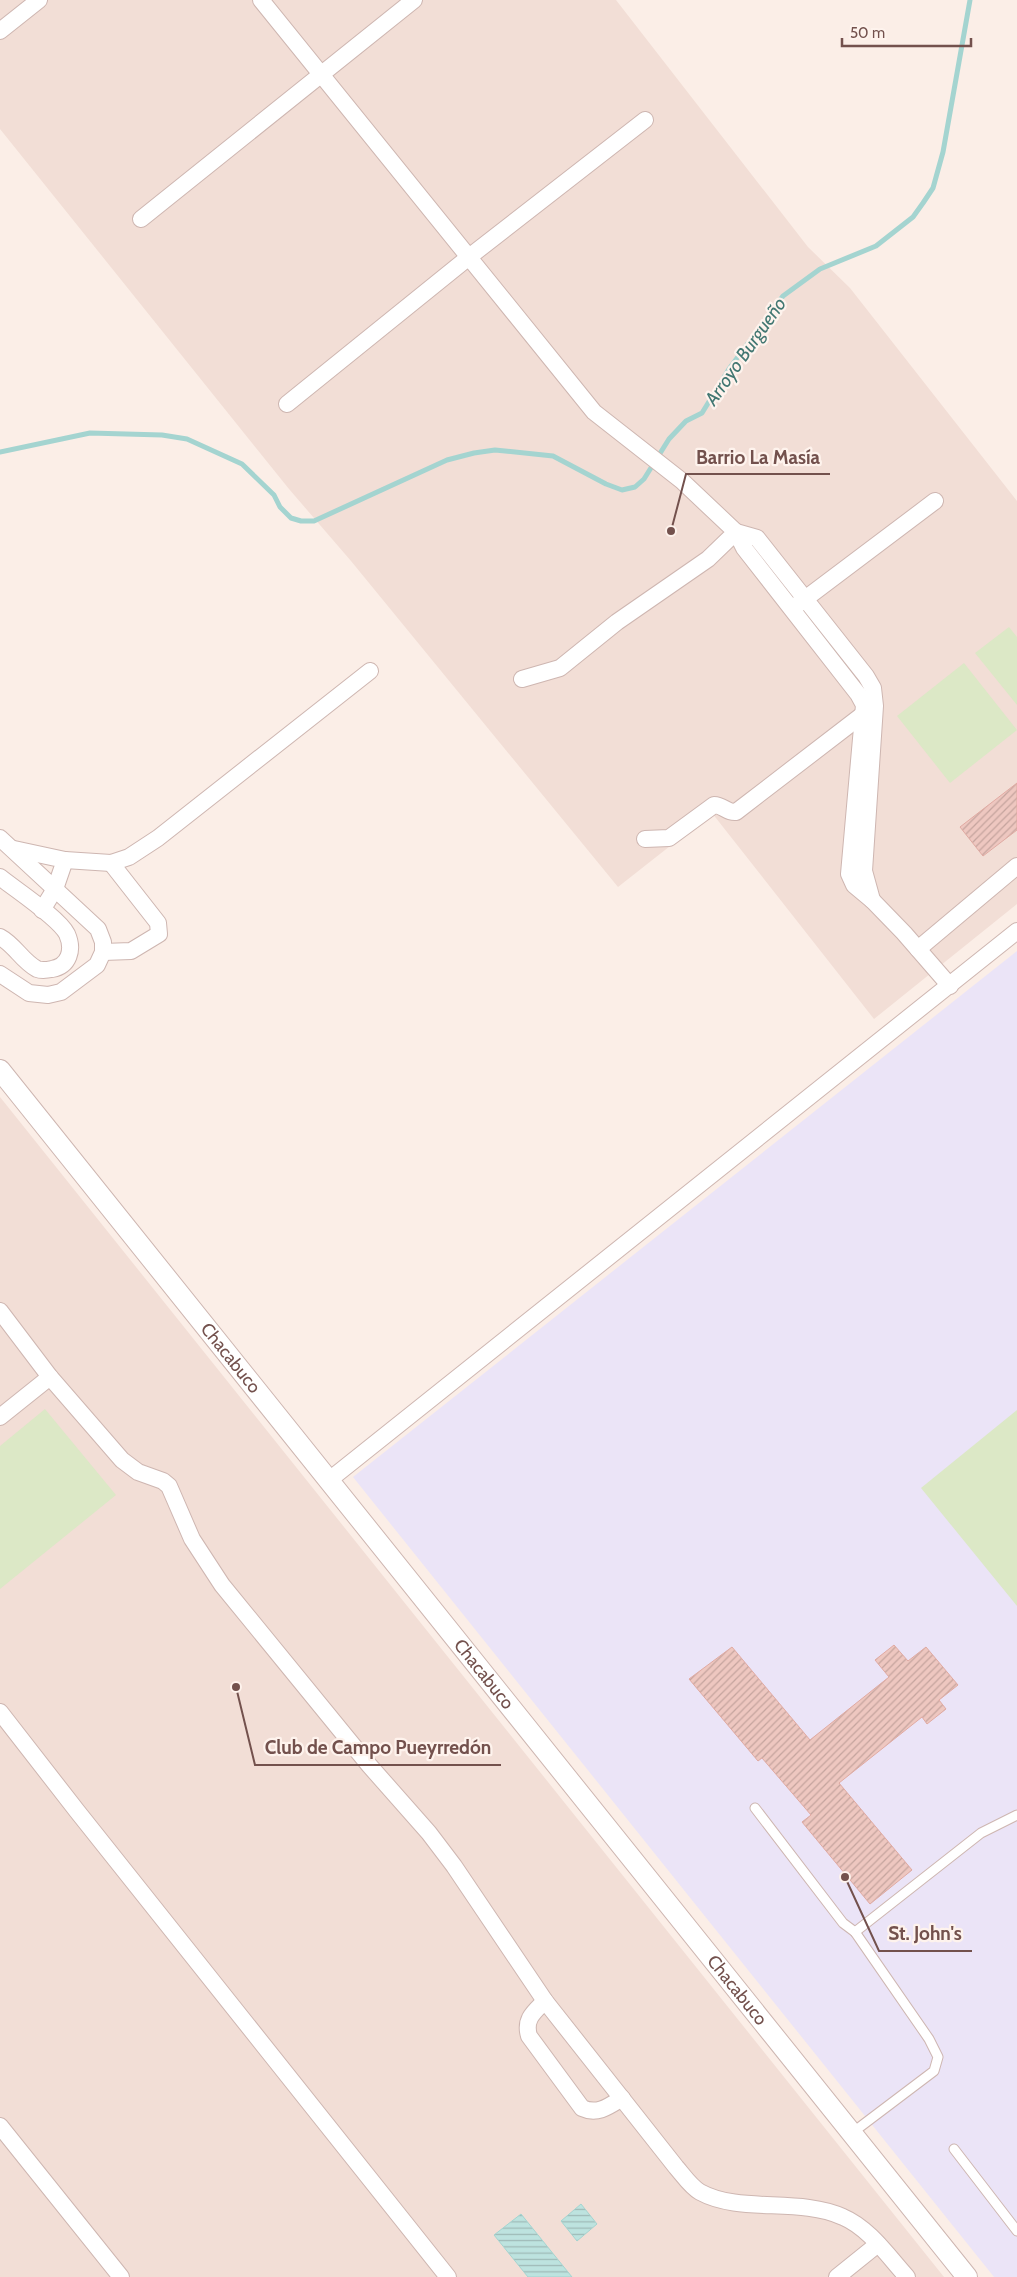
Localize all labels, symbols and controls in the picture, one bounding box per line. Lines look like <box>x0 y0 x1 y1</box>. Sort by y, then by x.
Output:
scale bar <box>842 15 971 47</box>
text: 50 m <box>850 24 885 42</box>
water label: Arroyo Burgueño <box>699 293 791 410</box>
callout: Barrio La Masía <box>686 440 830 474</box>
text: Barrio La Masía <box>696 446 821 469</box>
street label: Chacabuco <box>196 1318 266 1398</box>
street label: Chacabuco <box>449 1635 519 1714</box>
callout: Club de Campo Pueyrredón <box>255 1731 501 1765</box>
text: Club de Campo Pueyrredón <box>265 1736 491 1759</box>
callout: St. John's <box>879 1917 972 1951</box>
text: St. John's <box>888 1922 962 1945</box>
street label: Chacabuco <box>702 1951 772 2030</box>

